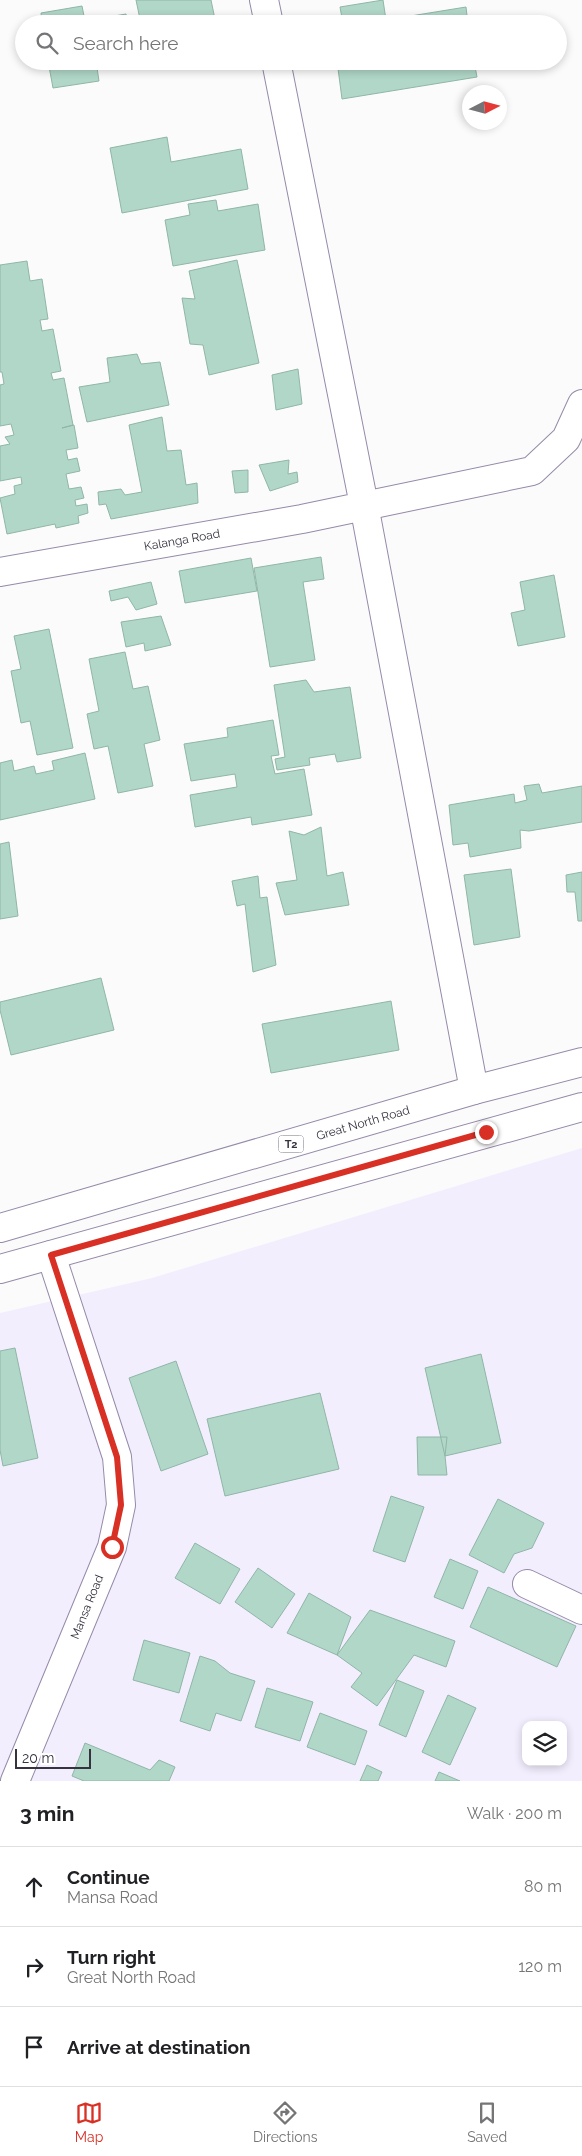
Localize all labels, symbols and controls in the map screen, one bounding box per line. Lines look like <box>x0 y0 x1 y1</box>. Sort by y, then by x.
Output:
search box <box>15 15 567 70</box>
icon: search <box>33 29 61 57</box>
text: Search here <box>73 32 179 54</box>
north arrow <box>462 85 507 130</box>
street label: Kalanga Road <box>143 526 221 554</box>
street label: Great North Road <box>315 1103 411 1143</box>
route end <box>475 1121 498 1144</box>
road number: T2 <box>278 1136 304 1152</box>
route start <box>101 1536 124 1559</box>
street label: Mansa Road <box>68 1573 106 1641</box>
map controls <box>522 1721 567 1766</box>
button: layers <box>522 1721 567 1766</box>
scale bar <box>15 1746 91 1769</box>
text: 20 m <box>22 1750 54 1766</box>
text: 3 min <box>20 1801 74 1826</box>
text: Walk · 200 m <box>467 1804 562 1823</box>
text: Continue <box>67 1866 150 1888</box>
icon: ahead <box>20 1873 48 1901</box>
text: 80 m <box>524 1877 562 1896</box>
text: Mansa Road <box>67 1888 158 1907</box>
text: Turn right <box>67 1946 156 1968</box>
icon: right <box>20 1953 48 1981</box>
text: 120 m <box>518 1957 562 1976</box>
text: Great North Road <box>67 1968 196 1987</box>
icon: arrive <box>20 2033 48 2061</box>
text: Arrive at destination <box>67 2036 251 2058</box>
tab: Map <box>75 2099 103 2145</box>
tab: Directions <box>253 2099 318 2145</box>
tab: Saved <box>467 2099 507 2145</box>

